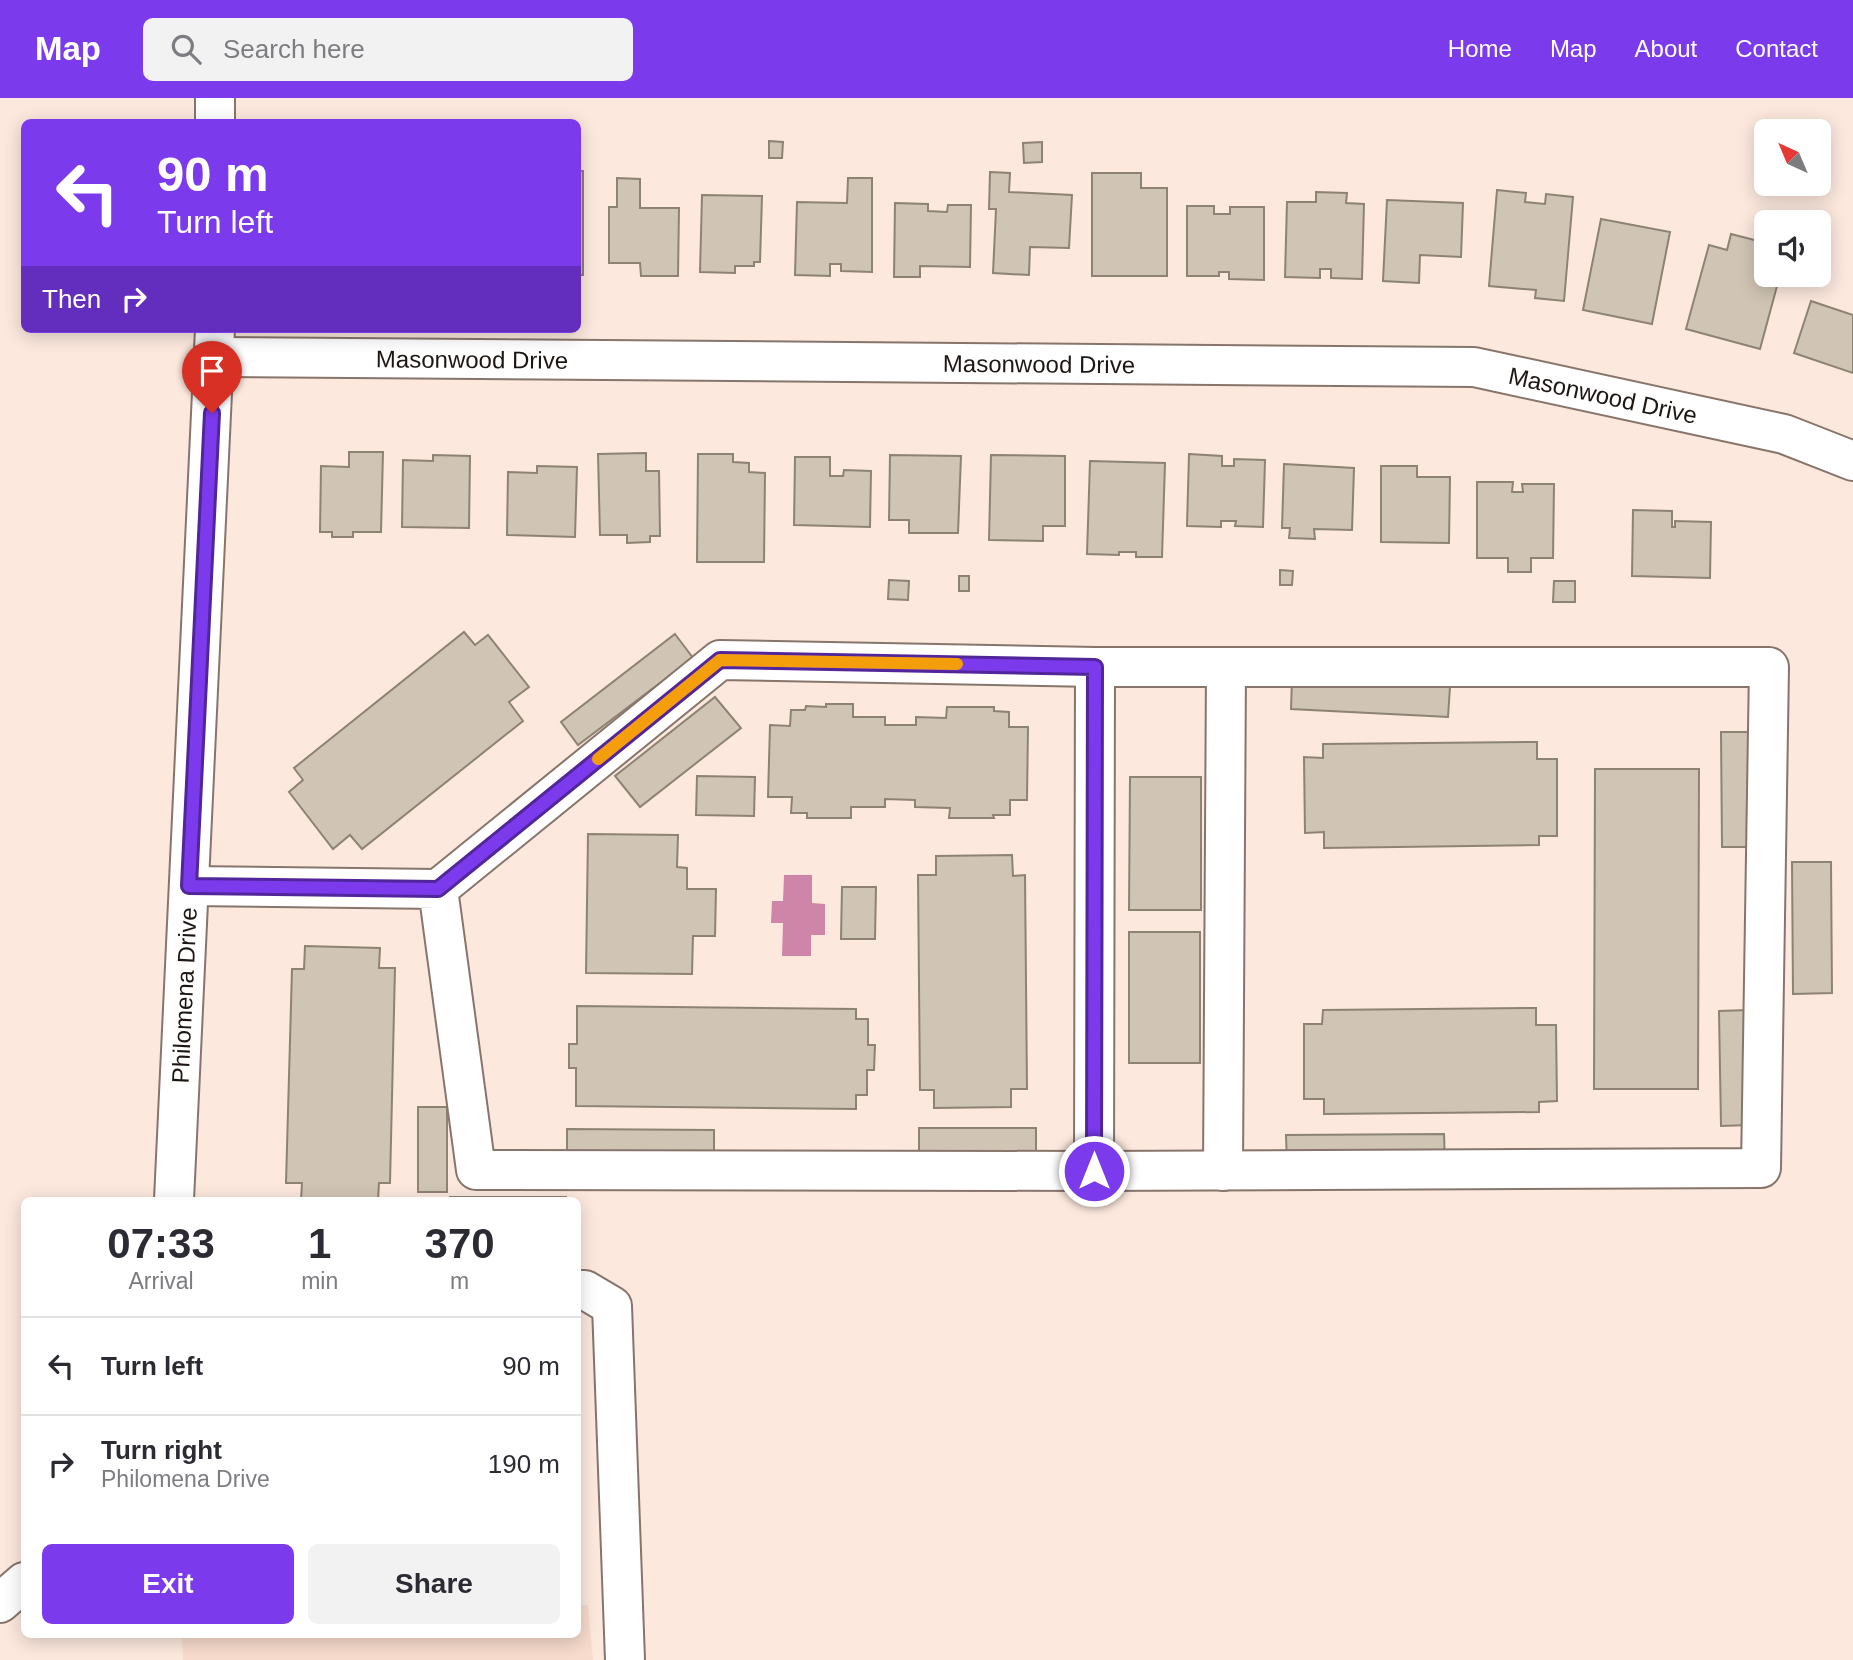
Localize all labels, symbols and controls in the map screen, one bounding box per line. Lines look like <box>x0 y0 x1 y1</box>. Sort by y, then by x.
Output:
search box <box>143 18 633 81</box>
text: Map <box>35 30 101 67</box>
icon: search <box>167 30 205 68</box>
text: Search here <box>223 34 365 64</box>
text: Home <box>1448 35 1512 62</box>
text: Map <box>1550 35 1597 62</box>
text: About <box>1635 35 1697 62</box>
text: Contact <box>1735 35 1818 62</box>
north arrow <box>1754 119 1830 196</box>
map controls <box>1754 119 1831 287</box>
icon: left <box>42 147 133 238</box>
text: 90 m <box>157 147 269 201</box>
text: Turn left <box>157 204 273 240</box>
button: sound <box>1754 210 1831 287</box>
icon: right <box>115 280 153 318</box>
text: Then <box>42 284 101 314</box>
pin <box>182 341 242 413</box>
street label: Masonwood Drive <box>376 345 568 373</box>
street label: Masonwood Drive <box>943 349 1135 378</box>
icon: arrive <box>193 352 231 390</box>
street label: Masonwood Drive <box>1506 361 1700 428</box>
street label: Philomena Drive <box>166 907 201 1084</box>
position arrow <box>1057 1134 1131 1208</box>
text: 07:33 <box>107 1220 215 1267</box>
text: 1 <box>308 1220 331 1267</box>
text: 370 <box>425 1220 495 1267</box>
text: Arrival <box>128 1268 194 1294</box>
text: min <box>301 1268 338 1294</box>
text: m <box>450 1268 469 1294</box>
icon: left <box>42 1347 80 1385</box>
text: Turn left <box>101 1351 203 1381</box>
text: 90 m <box>502 1351 560 1381</box>
text: Turn right <box>101 1435 222 1465</box>
icon: right <box>42 1445 80 1483</box>
text: 190 m <box>488 1449 560 1479</box>
text: Philomena Drive <box>101 1466 270 1492</box>
button: Exit <box>42 1544 294 1624</box>
button: Share <box>308 1544 560 1624</box>

